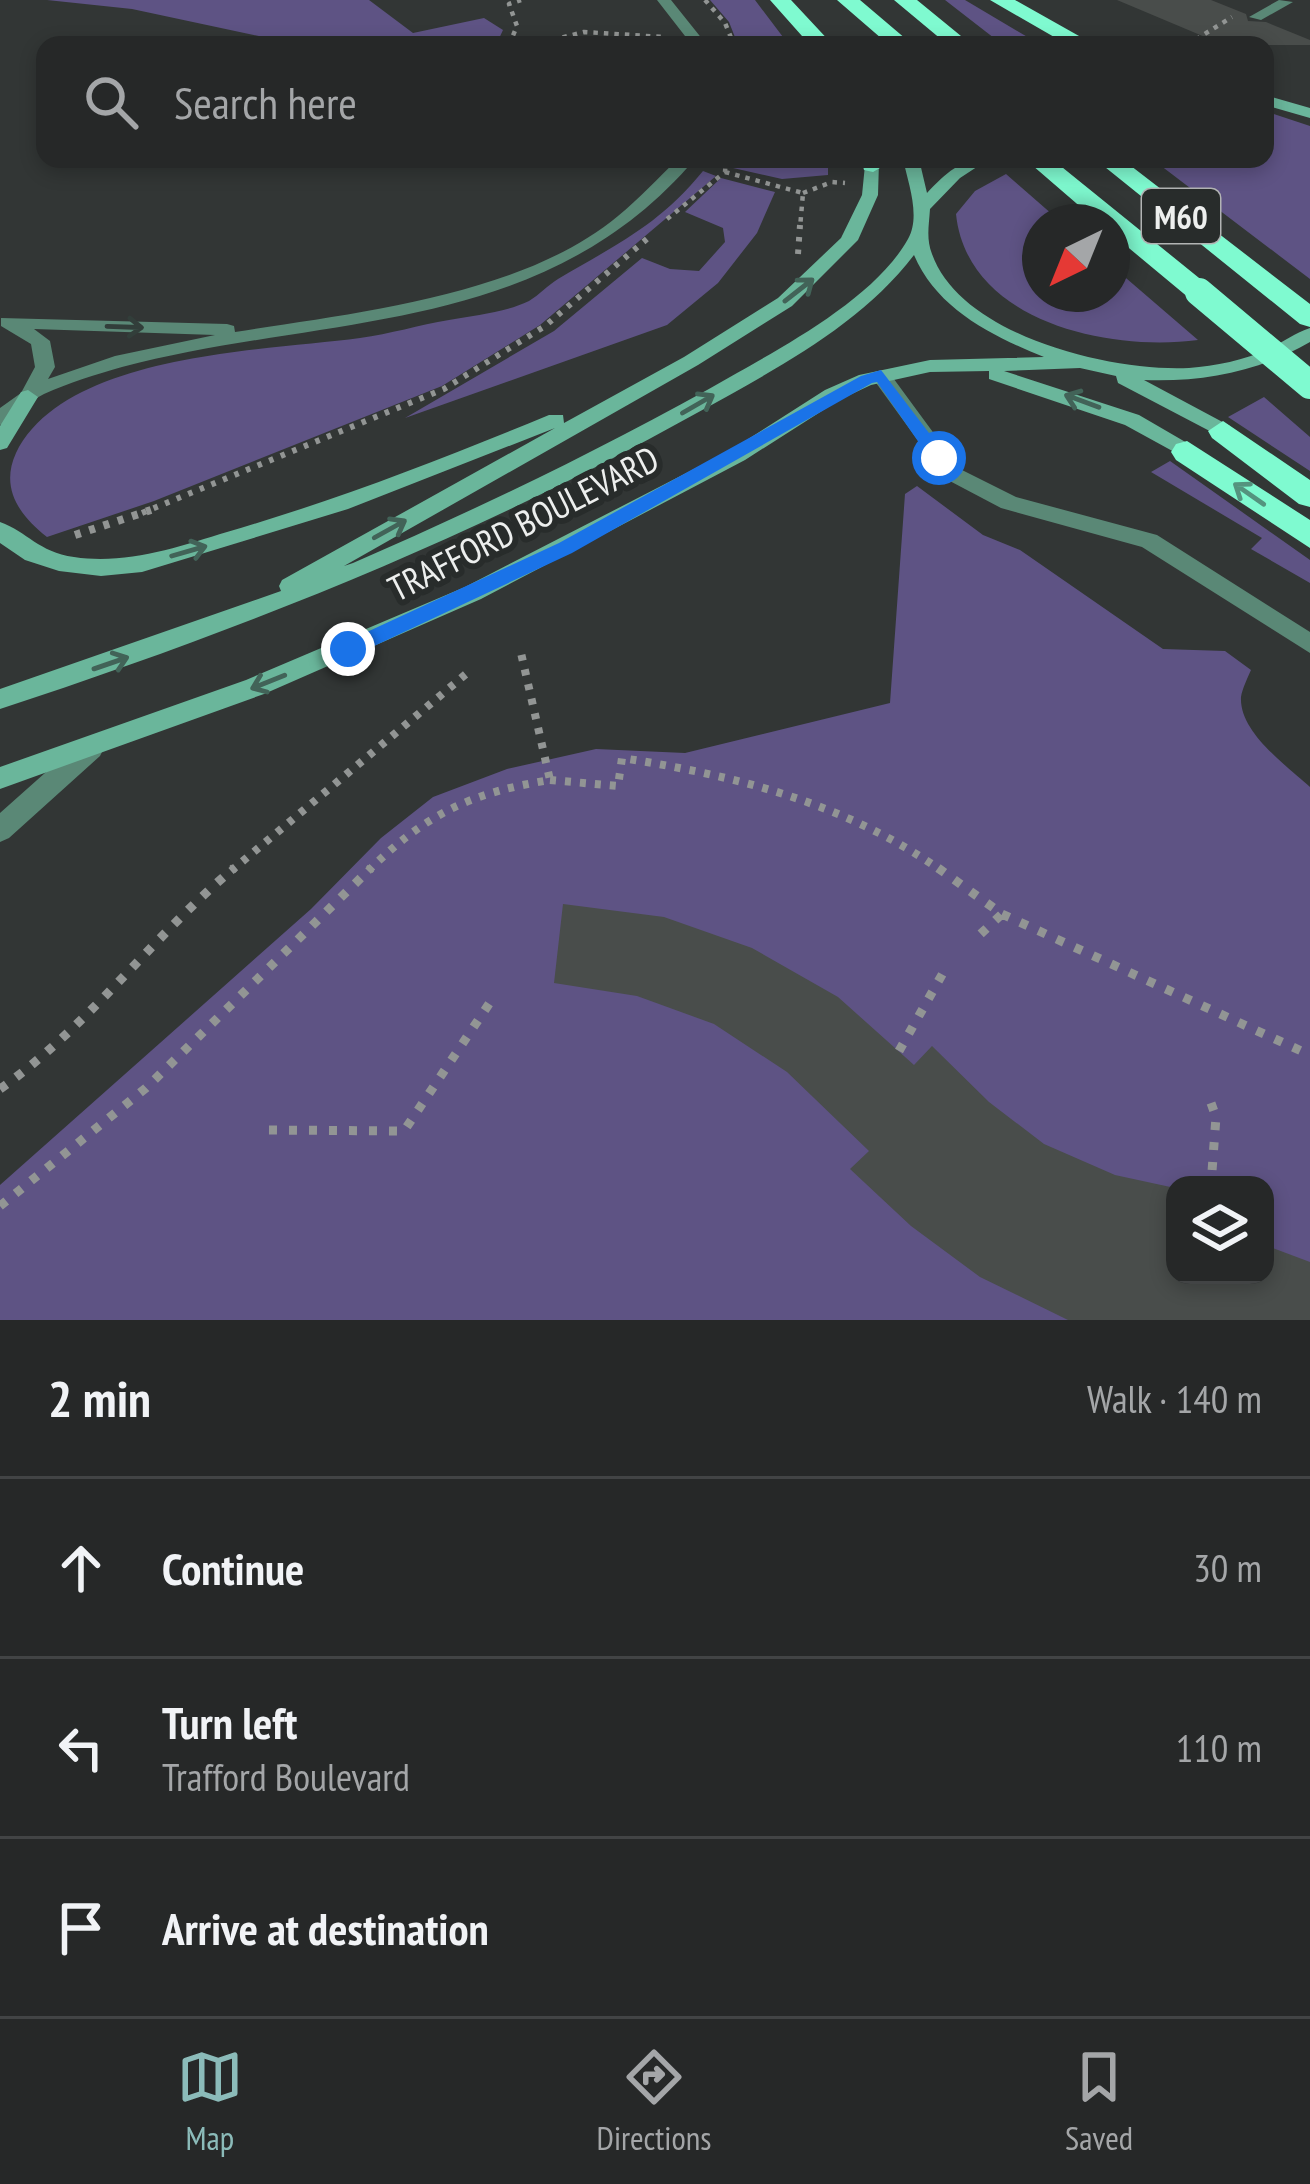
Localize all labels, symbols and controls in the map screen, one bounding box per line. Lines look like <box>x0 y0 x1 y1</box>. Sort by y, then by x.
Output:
search box <box>36 36 1274 168</box>
icon: search <box>78 69 144 135</box>
text: Search here <box>174 73 357 131</box>
road number: M60 <box>1142 189 1220 243</box>
north arrow <box>1022 204 1130 312</box>
one-way arrow <box>782 277 814 304</box>
one-way arrow <box>105 316 144 339</box>
one-way arrow <box>1065 389 1102 410</box>
one-way arrow <box>679 392 714 416</box>
route start <box>912 431 966 485</box>
street label: TRAFFORD BOULEVARD <box>380 435 666 611</box>
one-way arrow <box>1232 482 1266 507</box>
one-way arrow <box>371 517 406 541</box>
one-way arrow <box>169 539 207 561</box>
route end <box>321 622 375 676</box>
one-way arrow <box>92 651 129 672</box>
one-way arrow <box>251 672 288 694</box>
map controls <box>1166 1176 1274 1284</box>
button: layers <box>1166 1176 1274 1284</box>
text: 2 min <box>48 1365 151 1431</box>
text: Walk · 140 m <box>1087 1373 1262 1424</box>
icon: ahead <box>48 1535 114 1601</box>
text: Continue <box>162 1539 304 1597</box>
text: 30 m <box>1193 1542 1262 1593</box>
text: Turn left <box>162 1693 297 1751</box>
icon: left <box>48 1715 114 1781</box>
text: 110 m <box>1176 1722 1262 1773</box>
text: Trafford Boulevard <box>162 1751 410 1802</box>
icon: arrive <box>48 1895 114 1961</box>
text: Arrive at destination <box>162 1899 489 1957</box>
tab: Map <box>177 2044 243 2159</box>
tab: Directions <box>597 2044 711 2159</box>
tab: Saved <box>1065 2044 1133 2159</box>

